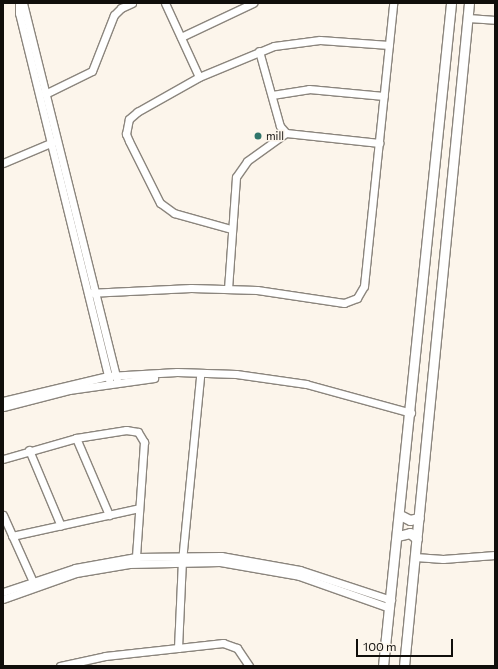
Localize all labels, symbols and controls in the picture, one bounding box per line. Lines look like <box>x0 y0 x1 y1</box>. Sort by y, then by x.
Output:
place label: mill <box>266 129 284 143</box>
marker: mill <box>253 131 263 141</box>
scale bar <box>358 631 455 657</box>
text: 100 m <box>363 639 397 653</box>

